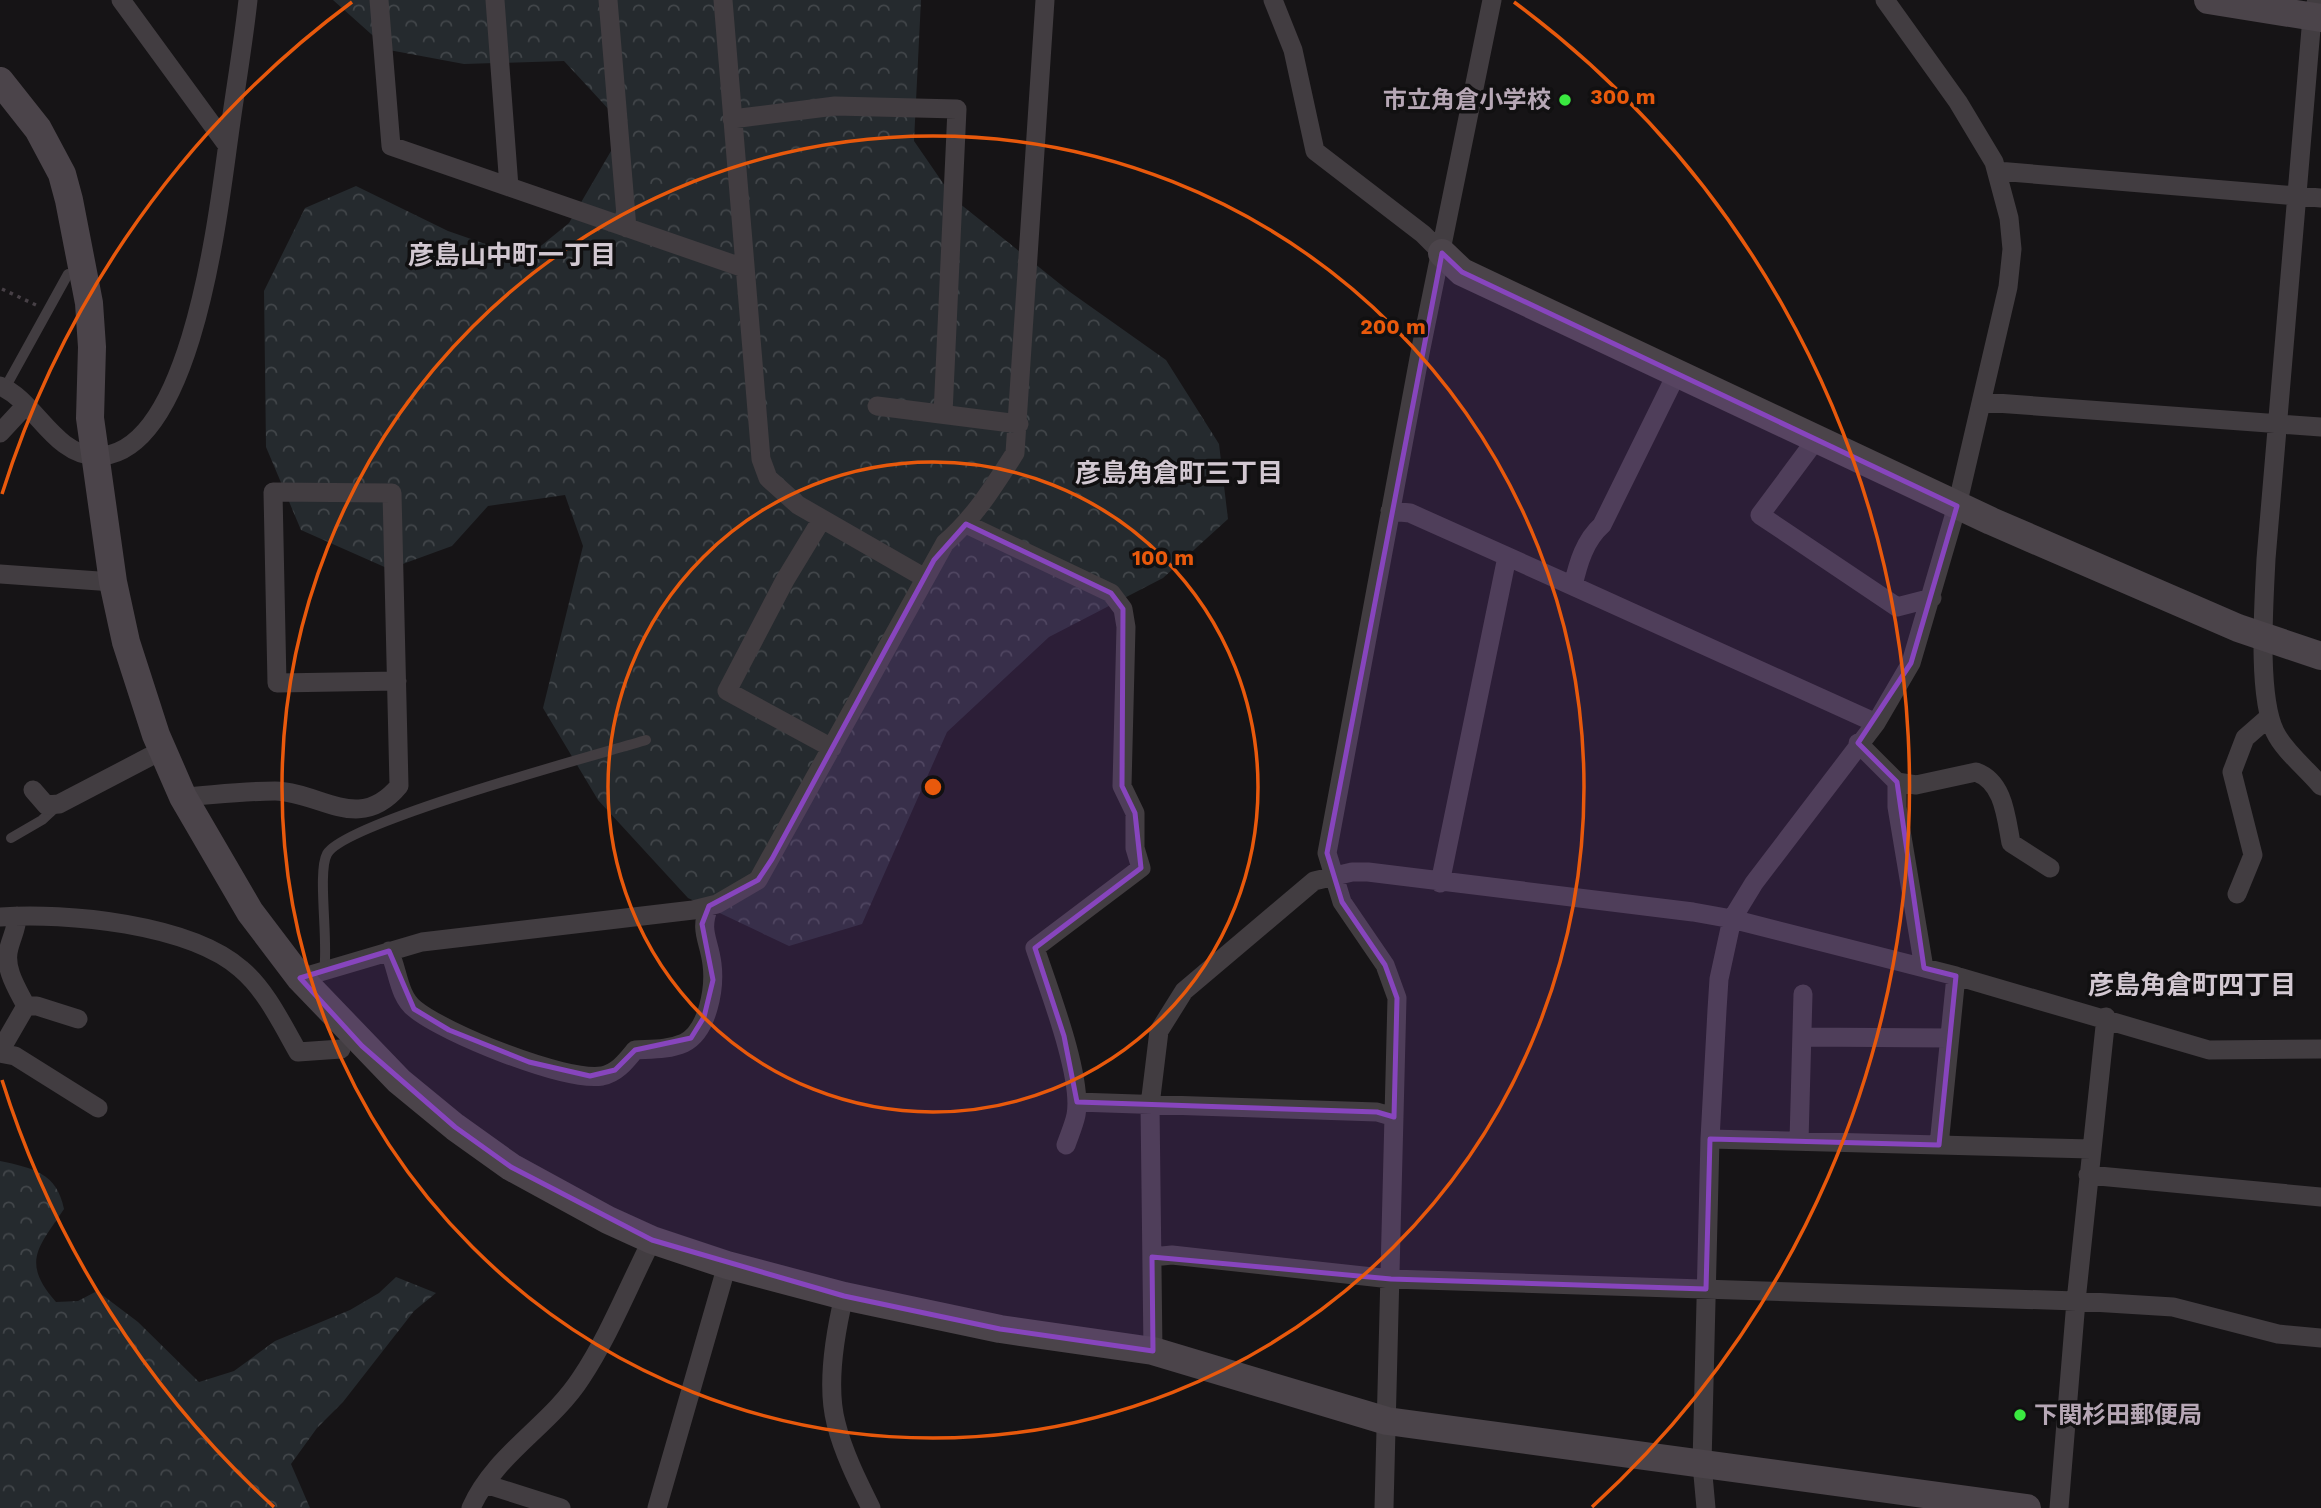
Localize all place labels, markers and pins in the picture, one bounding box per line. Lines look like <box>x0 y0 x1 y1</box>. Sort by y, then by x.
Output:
place label: 市立角倉小学校 <box>1383 86 1551 114</box>
marker: 市立角倉小学校 <box>1557 92 1573 108</box>
centre of rings <box>921 775 945 799</box>
place label: 下関杉田郵便局 <box>2034 1401 2202 1429</box>
marker: 下関杉田郵便局 <box>2012 1407 2028 1423</box>

